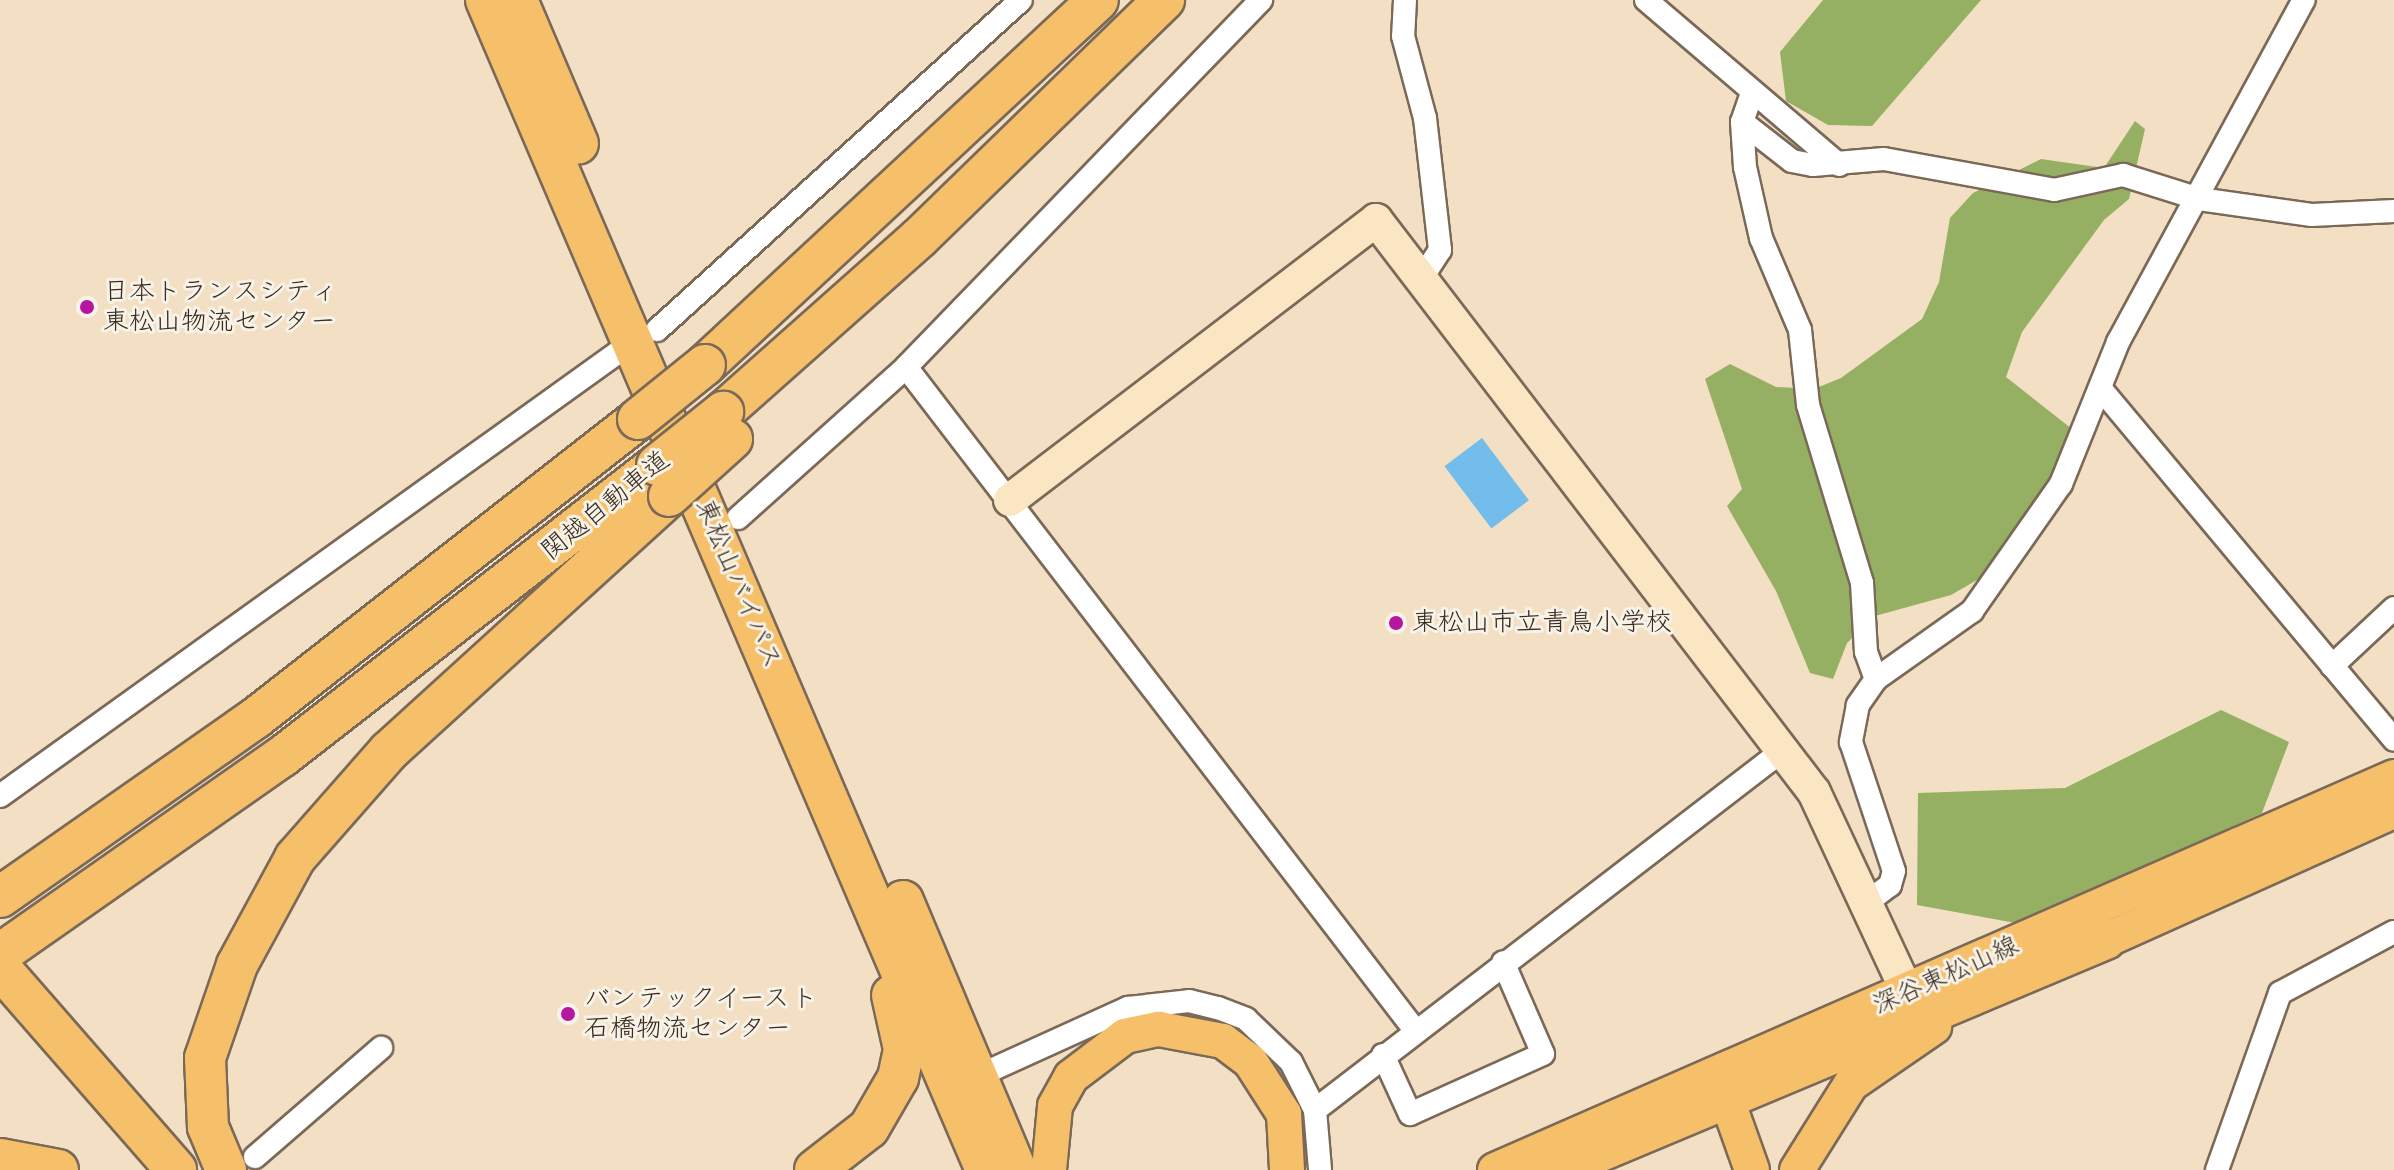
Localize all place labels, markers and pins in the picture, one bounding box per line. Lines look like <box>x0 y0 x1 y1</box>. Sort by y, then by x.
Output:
place label: 日本トランスシティ 東松山物流センター <box>103 276 337 338</box>
marker: 日本トランスシティ 東松山物流センター <box>78 298 96 316</box>
place label: 東松山市立青鳥小学校 <box>1412 607 1672 639</box>
marker: 東松山市立青鳥小学校 <box>1387 614 1405 632</box>
place label: バンテックイースト 石橋物流センター <box>584 983 816 1044</box>
marker: バンテックイースト 石橋物流センター <box>559 1005 577 1023</box>

